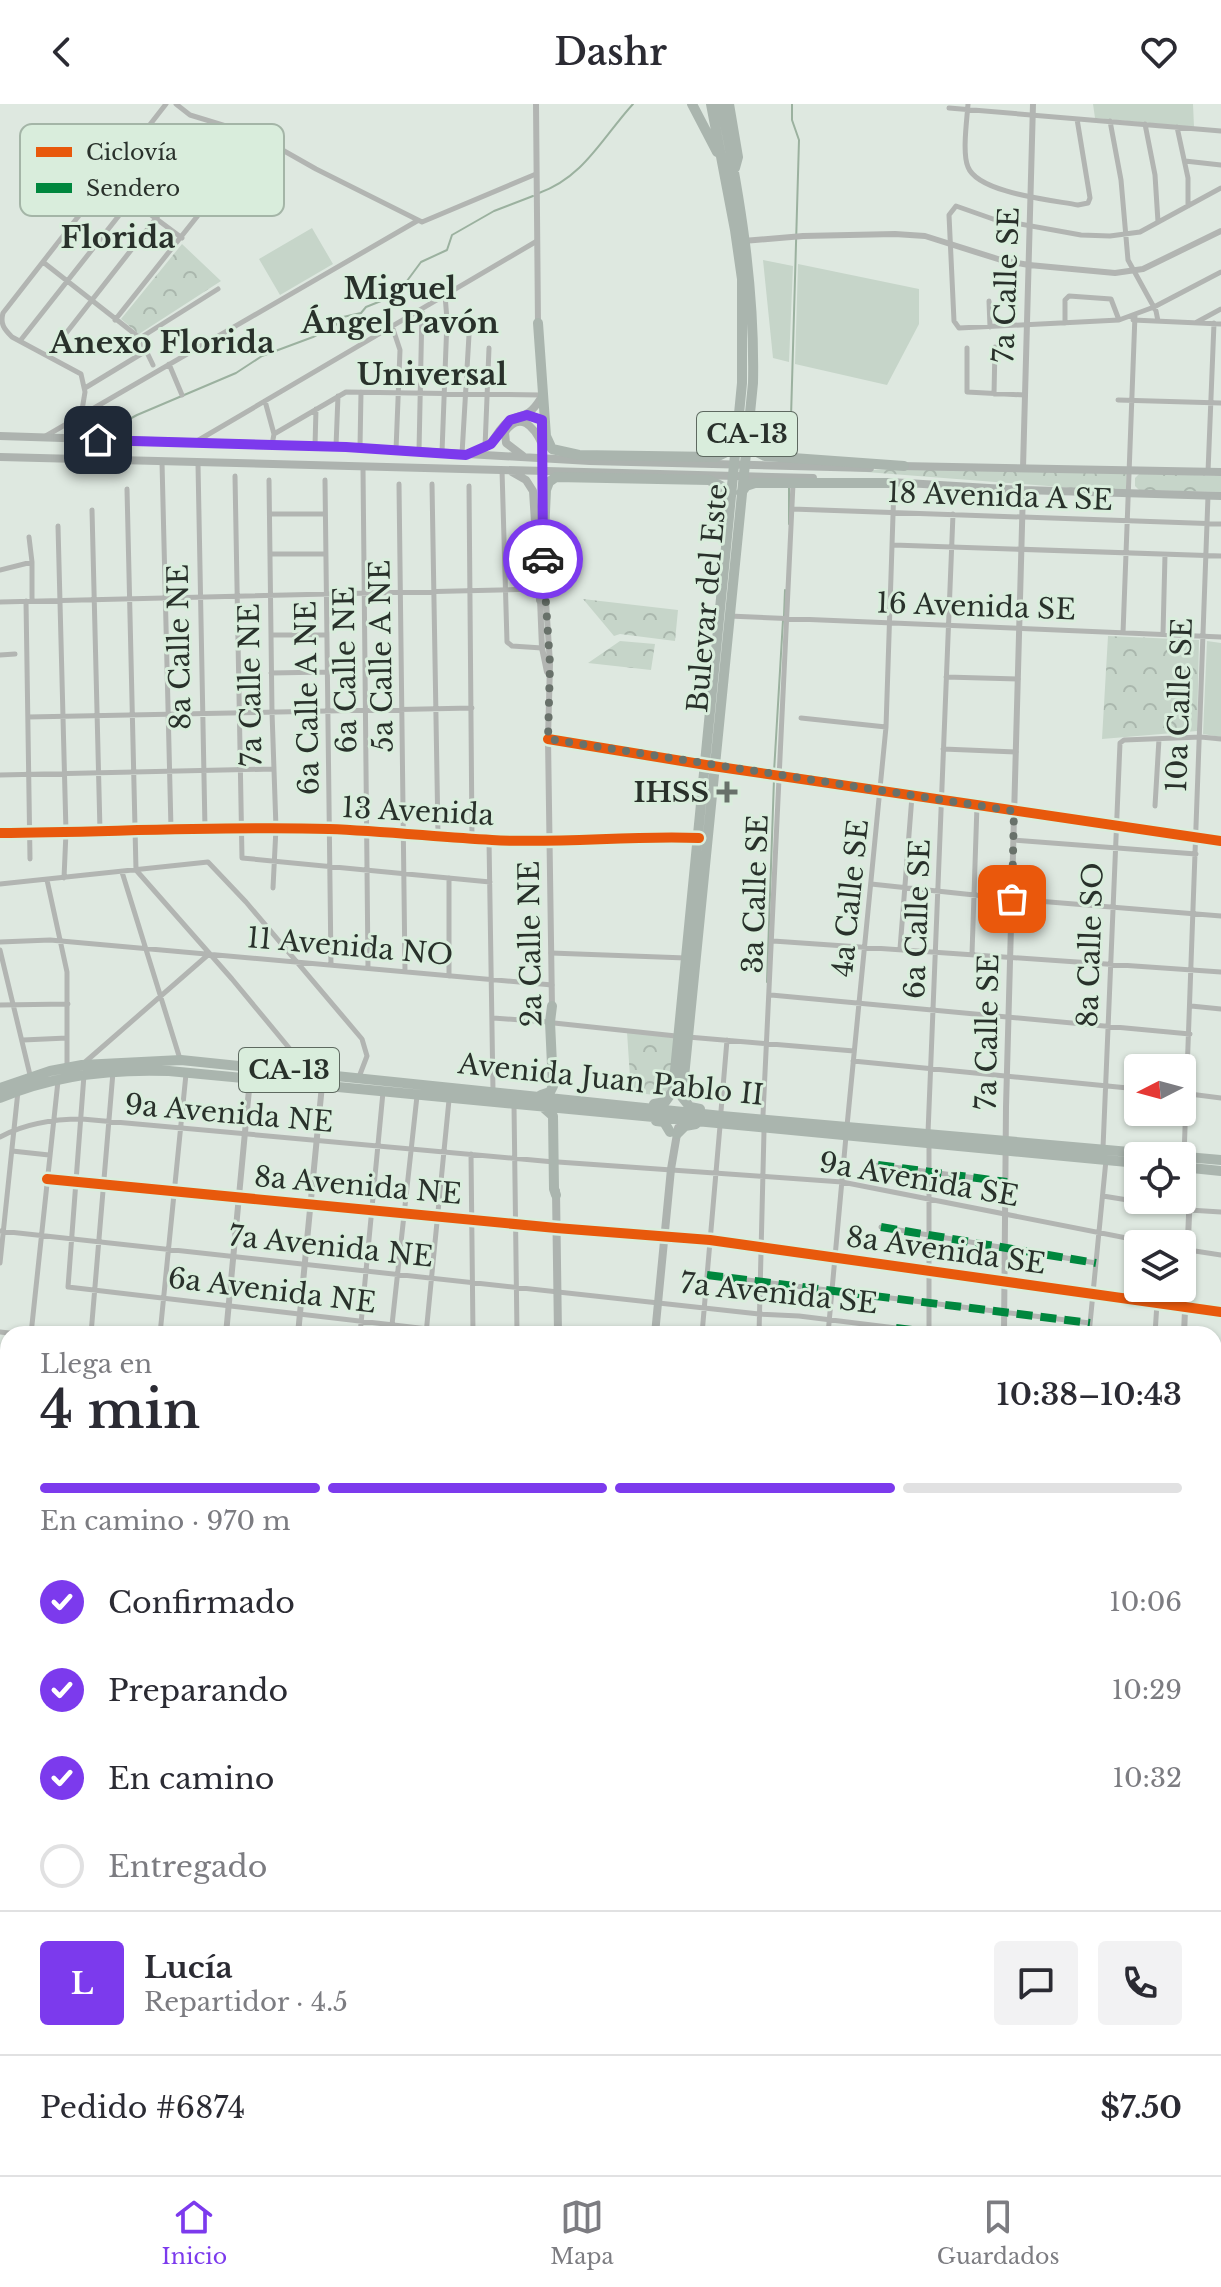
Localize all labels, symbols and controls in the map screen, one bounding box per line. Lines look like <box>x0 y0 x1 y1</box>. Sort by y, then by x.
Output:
icon: back <box>40 30 84 74</box>
text: Dashr <box>554 30 667 75</box>
icon: heart <box>1137 30 1181 74</box>
legend <box>20 124 284 216</box>
text: Ciclovía <box>86 139 178 166</box>
text: Sendero <box>86 175 180 202</box>
street label: 7a Calle SE <box>986 206 1027 364</box>
district label: Florida <box>61 219 175 256</box>
district label: Miguel Ángel Pavón <box>300 270 499 341</box>
district label: Anexo Florida <box>49 324 274 361</box>
district label: Universal <box>357 356 508 393</box>
pin <box>64 406 132 474</box>
road number: CA-13 <box>697 412 797 456</box>
icon: home <box>76 418 120 462</box>
street label: 18 Avenida A SE <box>887 475 1113 518</box>
street label: Bulevar del Este <box>680 482 735 714</box>
courier <box>503 519 583 599</box>
icon: car <box>521 537 565 581</box>
street label: 5a Calle A NE <box>362 560 401 752</box>
street label: 8a Calle NE <box>161 564 198 730</box>
street label: 6a Calle NE <box>327 586 364 754</box>
street label: 16 Avenida SE <box>876 586 1076 627</box>
street label: 6a Calle A NE <box>288 600 327 796</box>
street label: 7a Calle NE <box>232 603 269 767</box>
street label: 10a Calle SE <box>1159 617 1200 793</box>
place label: IHSS <box>633 775 709 810</box>
marker: IHSS <box>716 781 738 803</box>
street label: 13 Avenida <box>341 790 495 833</box>
street label: 3a Calle SE <box>735 814 776 974</box>
street label: 4a Calle SE <box>825 818 876 979</box>
street label: 6a Calle SE <box>897 839 938 1000</box>
street label: 2a Calle NE <box>512 861 549 1027</box>
street label: 8a Calle SO <box>1070 862 1111 1028</box>
pin <box>978 865 1046 933</box>
icon: bag <box>990 877 1034 921</box>
street label: 11 Avenida NO <box>245 920 454 973</box>
street label: 7a Calle SE <box>969 954 1006 1110</box>
street label: Avenida Juan Pablo II <box>455 1046 765 1113</box>
road number: CA-13 <box>239 1048 339 1092</box>
north arrow <box>1124 1054 1196 1126</box>
map controls <box>1124 1054 1196 1302</box>
street label: 9a Avenida NE <box>123 1087 335 1140</box>
button: locate <box>1124 1142 1196 1214</box>
street label: 9a Avenida SE <box>816 1145 1021 1214</box>
street label: 8a Avenida NE <box>253 1159 463 1212</box>
street label: 7a Avenida NE <box>227 1218 435 1275</box>
street label: 8a Avenida SE <box>844 1219 1048 1282</box>
button: layers <box>1124 1230 1196 1302</box>
street label: 6a Avenida NE <box>166 1260 378 1321</box>
street label: 7a Avenida SE <box>679 1266 879 1321</box>
text: Llega en <box>40 1348 152 1380</box>
text: 10:38–10:43 <box>997 1376 1182 1413</box>
text: 4 min <box>40 1378 200 1442</box>
text: En camino · 970 m <box>40 1505 290 1537</box>
icon: check <box>40 1580 84 1624</box>
text: Confirmado <box>108 1584 295 1621</box>
text: 10:06 <box>1109 1586 1182 1618</box>
icon: check <box>40 1668 84 1712</box>
text: Preparando <box>108 1672 288 1709</box>
text: 10:29 <box>1112 1674 1182 1706</box>
icon: check <box>40 1756 84 1800</box>
text: En camino <box>108 1760 274 1797</box>
text: 10:32 <box>1112 1762 1182 1794</box>
text: Entregado <box>108 1848 267 1885</box>
button: chat <box>994 1941 1078 2025</box>
button: phone <box>1098 1941 1182 2025</box>
text: Lucía <box>144 1949 233 1986</box>
text: L <box>71 1965 93 2002</box>
text: Repartidor · 4.5 <box>144 1986 348 2018</box>
text: Pedido #6874 <box>40 2089 245 2126</box>
text: $7.50 <box>1101 2089 1182 2126</box>
tab: Inicio <box>162 2195 227 2270</box>
tab: Mapa <box>550 2195 614 2270</box>
tab: Guardados <box>937 2195 1059 2270</box>

